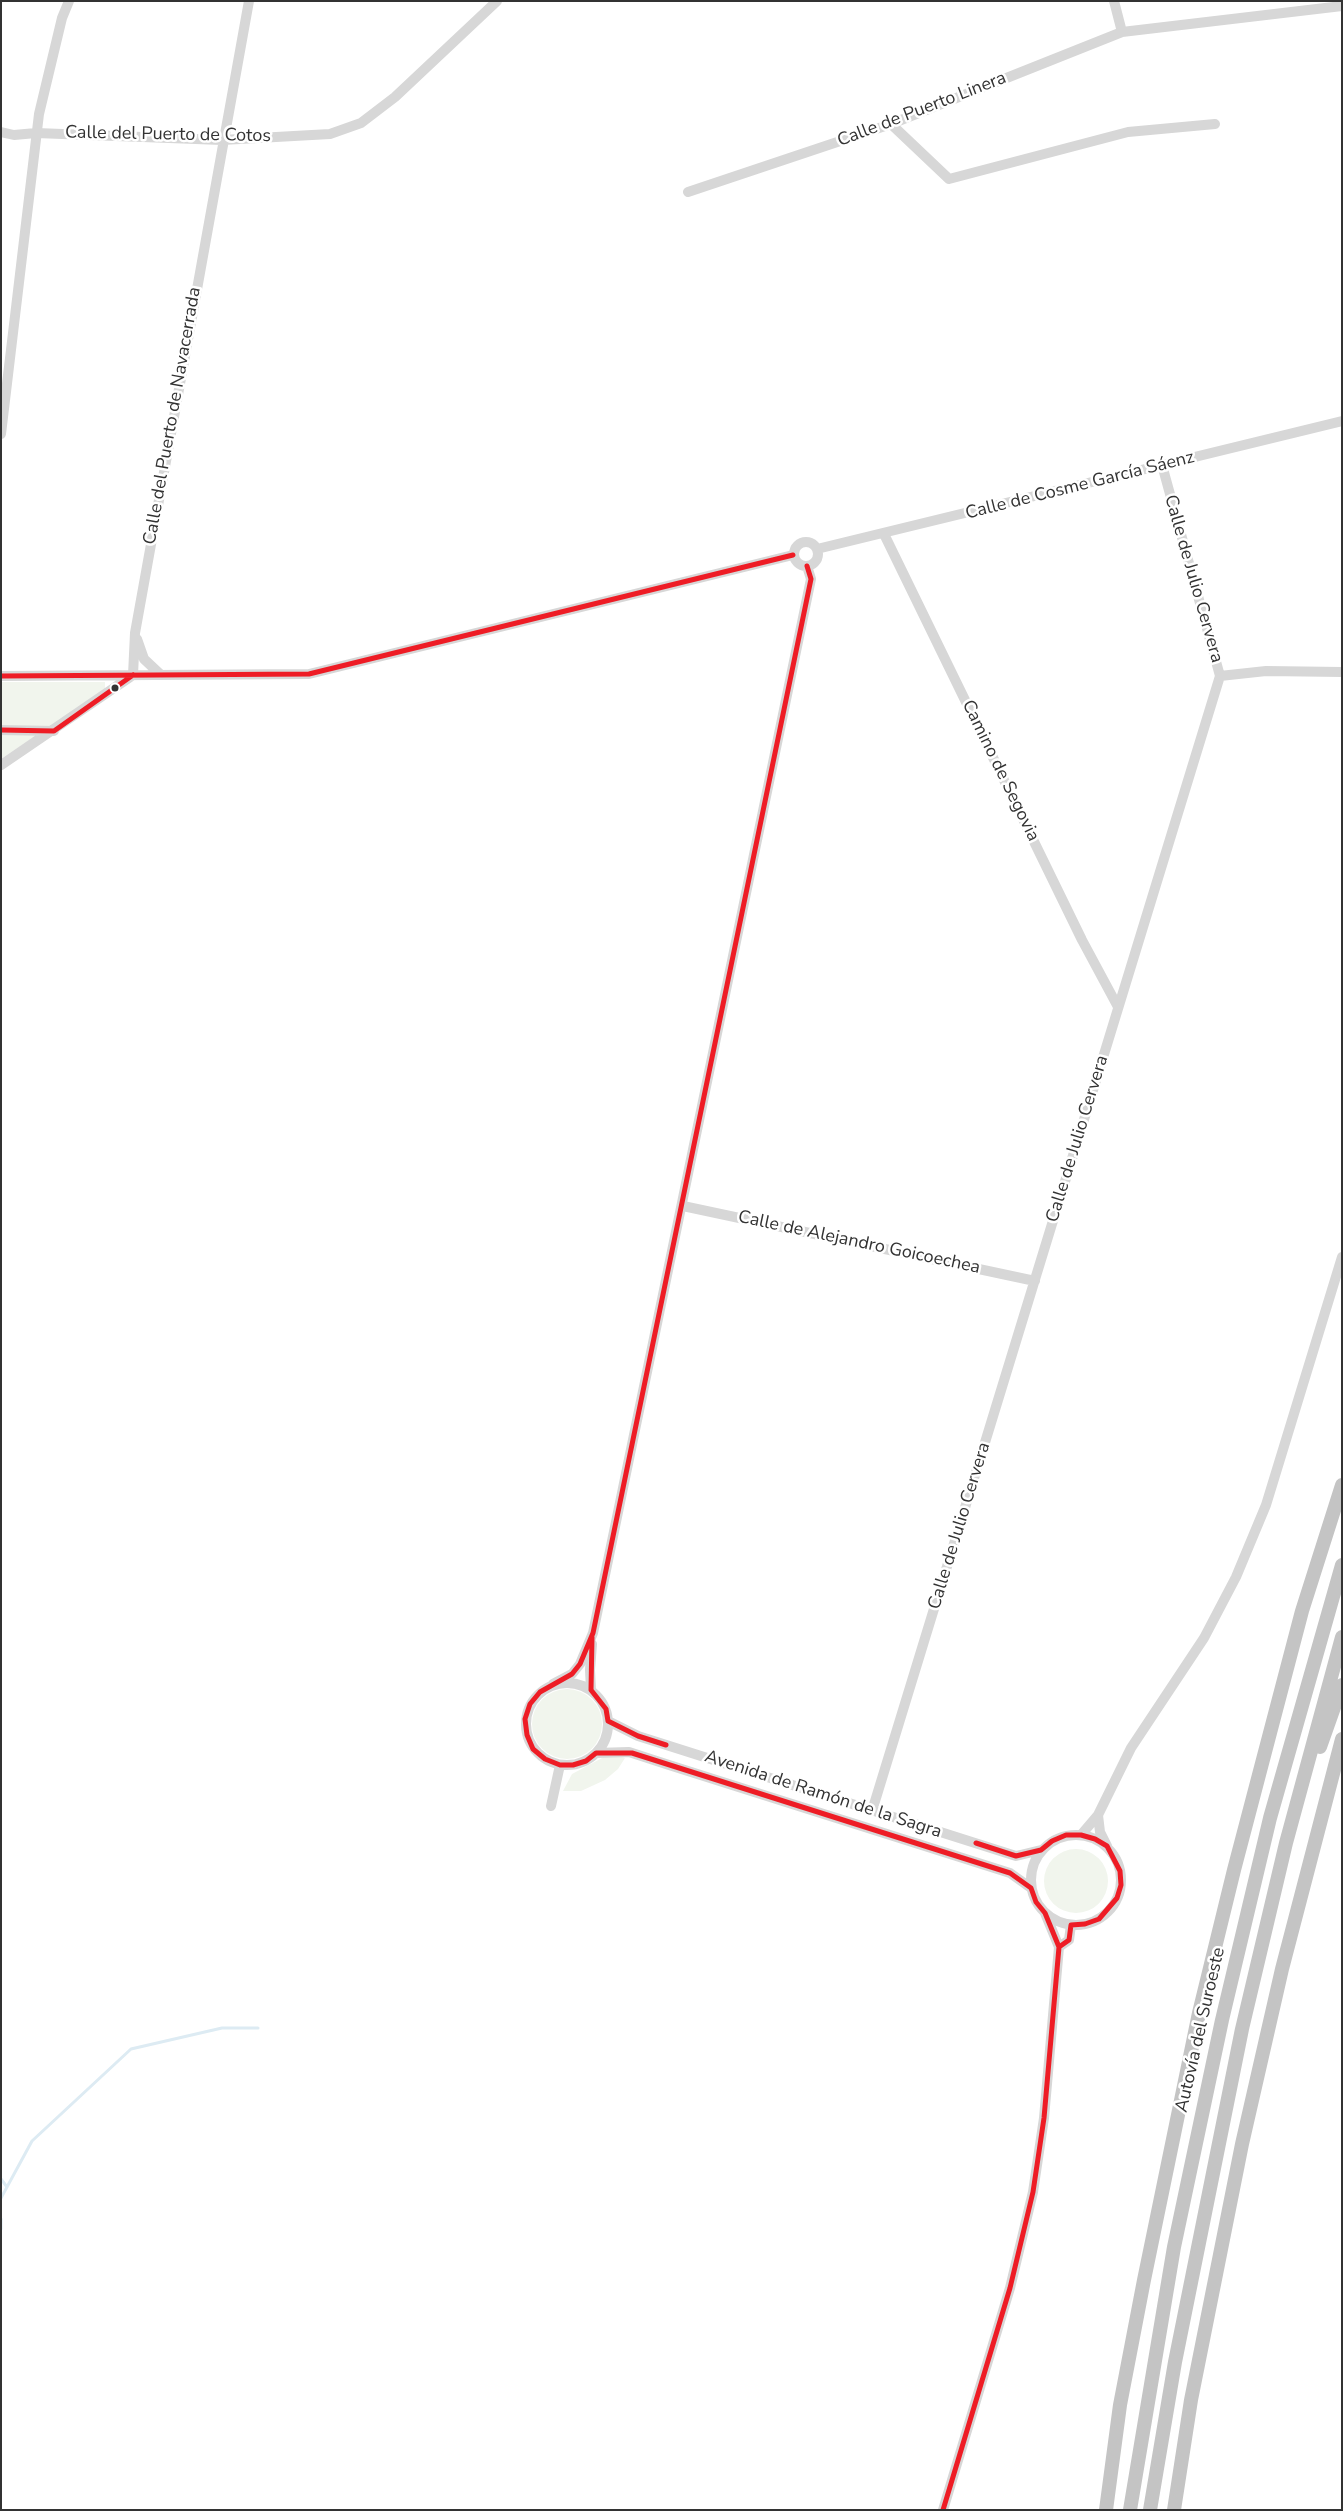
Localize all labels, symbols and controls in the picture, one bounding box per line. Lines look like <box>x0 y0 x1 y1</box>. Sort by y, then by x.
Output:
street label: Calle de Puerto Linera <box>834 68 1010 152</box>
street label: Calle del Puerto de Cotos <box>65 122 271 148</box>
street label: Calle del Puerto de Navacerrada <box>140 286 206 546</box>
street label: Calle de Cosme García Sáenz <box>963 447 1197 525</box>
street label: Calle de Julio Cervera <box>1159 493 1227 665</box>
unlabelled marker <box>110 683 120 693</box>
street label: Camino de Segovia <box>956 697 1044 845</box>
street label: Calle de Julio Cervera <box>1042 1053 1114 1225</box>
street label: Calle de Alejandro Goicoechea <box>736 1207 982 1279</box>
street label: Calle de Julio Cervera <box>924 1440 996 1612</box>
street label: Avenida de Ramón de la Sagra <box>702 1746 944 1844</box>
street label: Autovía del Suroeste <box>1172 1946 1230 2114</box>

